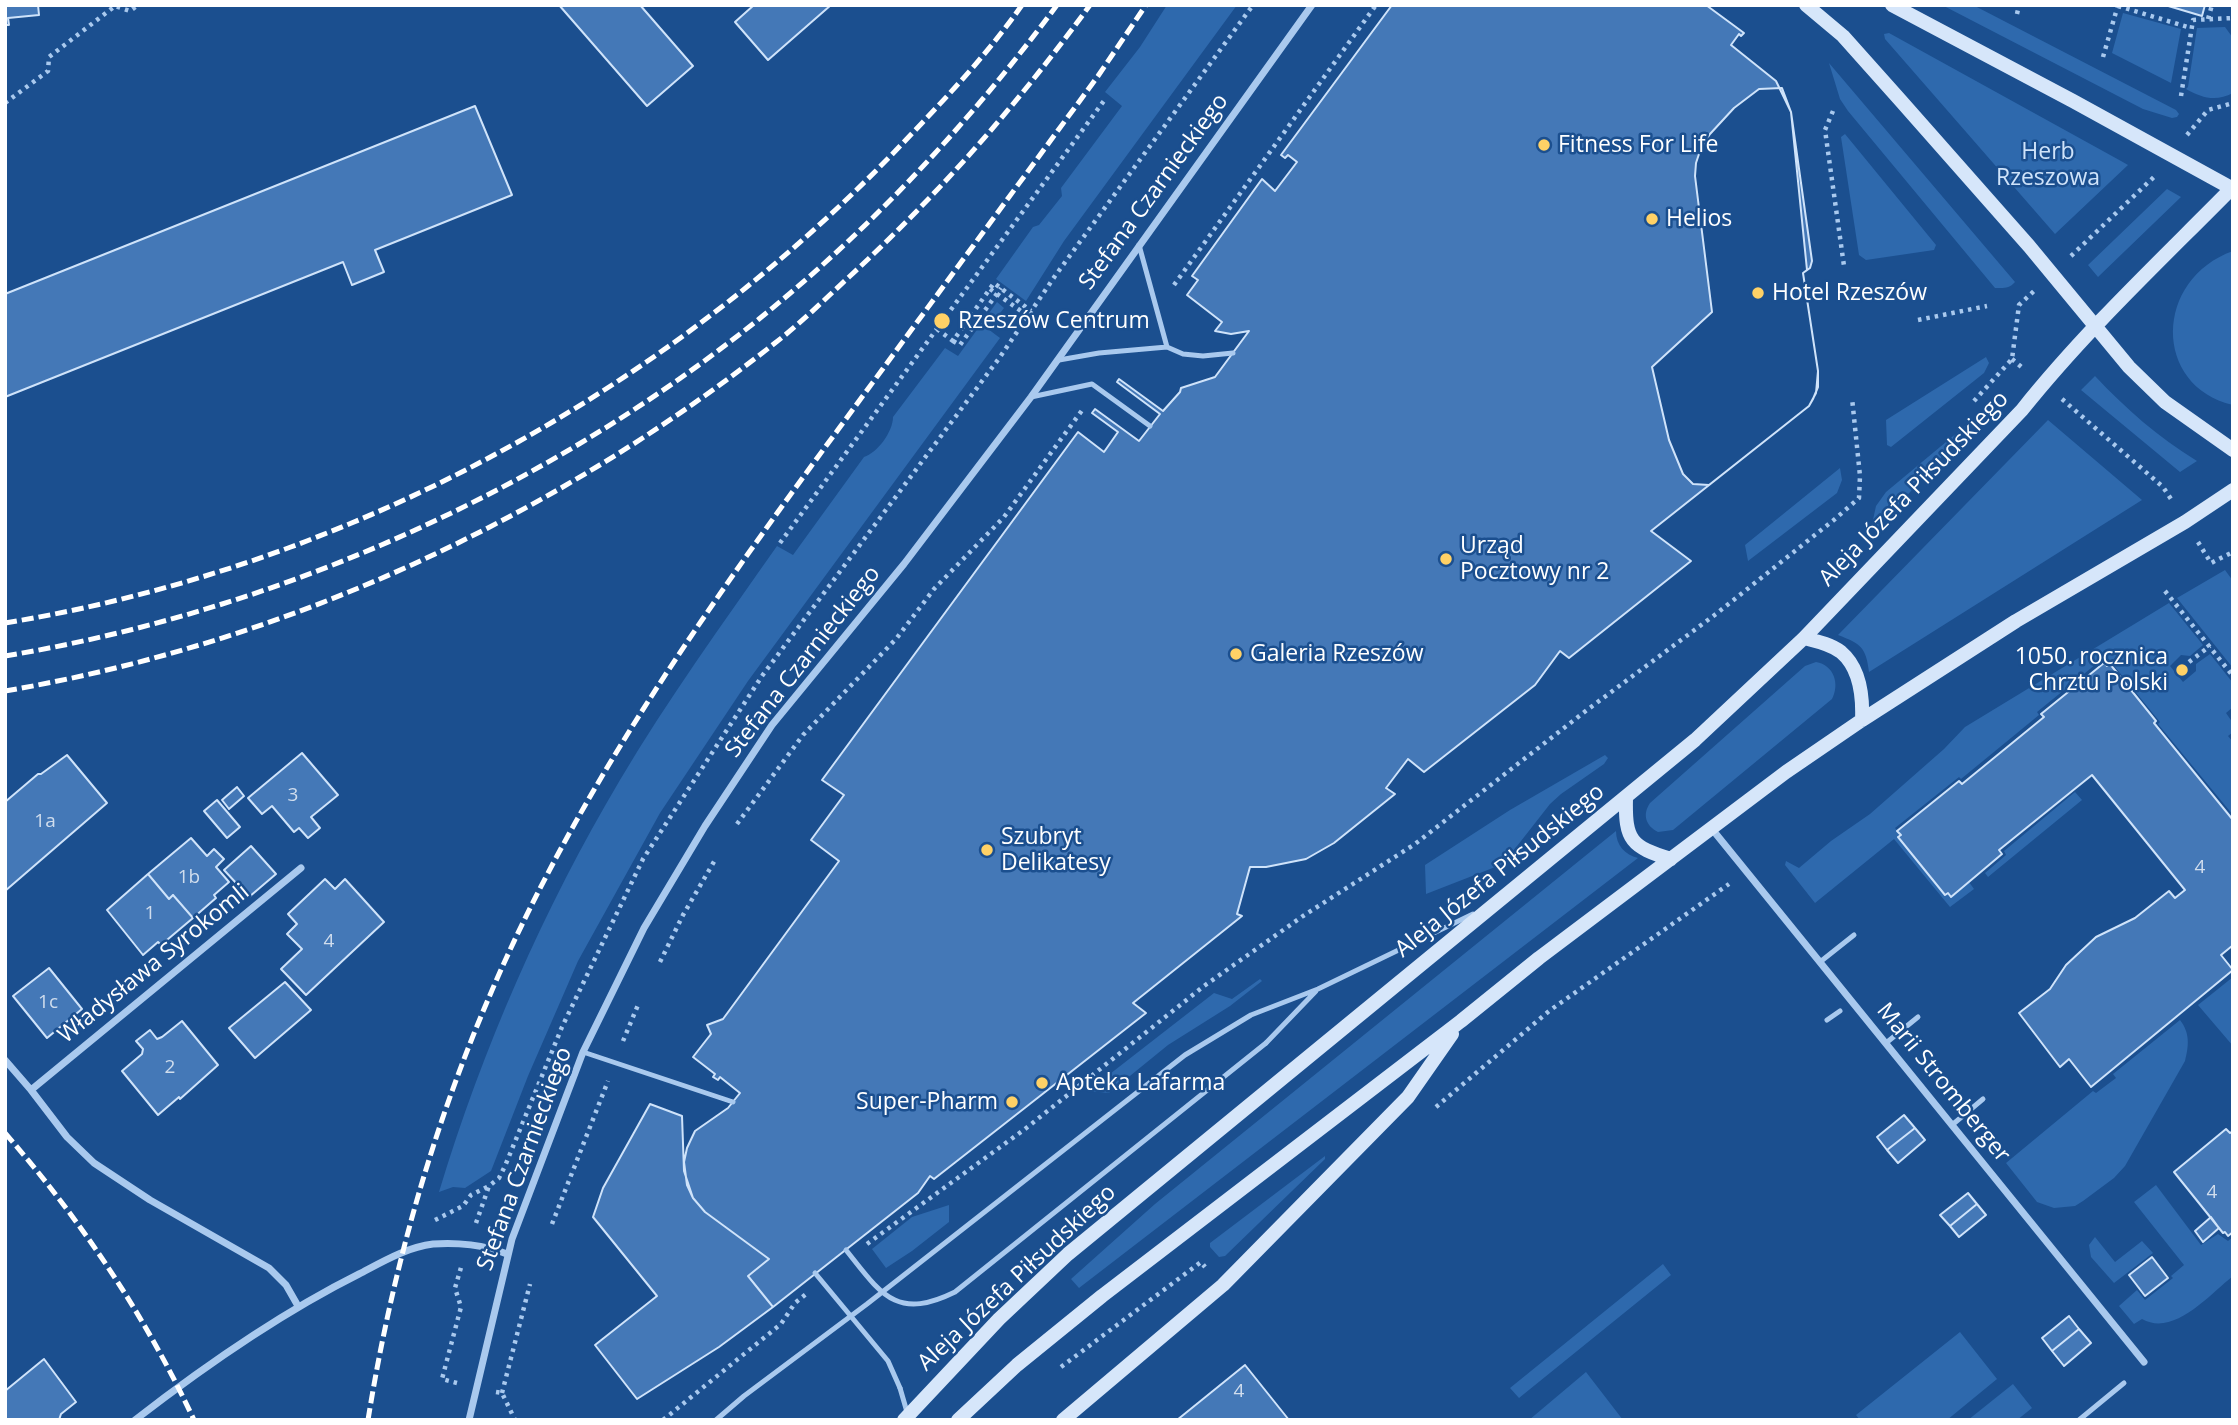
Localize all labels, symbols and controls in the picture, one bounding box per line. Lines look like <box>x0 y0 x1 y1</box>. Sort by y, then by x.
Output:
street label: Stefana Czarnieckiego <box>1074 89 1234 295</box>
place label: Fitness For Life <box>1558 131 1718 159</box>
marker: Fitness For Life <box>1536 137 1552 153</box>
park label: Herb Rzeszowa <box>1996 138 2100 192</box>
place label: Helios <box>1666 205 1732 233</box>
marker: Helios <box>1644 211 1660 227</box>
place label: Hotel Rzeszów <box>1772 279 1927 307</box>
marker: Hotel Rzeszów <box>1750 285 1766 301</box>
place label: Rzeszów Centrum <box>958 307 1150 335</box>
marker: Rzeszów Centrum <box>932 311 952 331</box>
street label: Aleja Józefa Piłsudskiego <box>1814 386 2014 592</box>
place label: Urząd Pocztowy nr 2 <box>1460 532 1609 586</box>
marker: Urząd Pocztowy nr 2 <box>1438 551 1454 567</box>
street label: Stefana Czarnieckiego <box>720 561 886 763</box>
place label: Galeria Rzeszów <box>1250 640 1423 668</box>
place label: 1050. rocznica Chrztu Polski <box>2015 643 2168 697</box>
marker: Galeria Rzeszów <box>1228 646 1244 662</box>
marker: 1050. rocznica Chrztu Polski <box>2174 662 2190 678</box>
street label: Aleja Józefa Piłsudskiego <box>1390 778 1610 964</box>
house number: 3 <box>288 785 298 807</box>
house number: 1a <box>34 811 56 833</box>
place label: Szubryt Delikatesy <box>1001 823 1111 877</box>
marker: Szubryt Delikatesy <box>979 842 995 858</box>
house number: 4 <box>2195 857 2205 879</box>
house number: 1b <box>178 867 200 889</box>
street label: Władysława Syrokomli <box>53 878 255 1050</box>
house number: 1 <box>145 903 155 925</box>
house number: 4 <box>324 931 334 953</box>
house number: 1c <box>38 992 58 1014</box>
street label: Marii Stromberger <box>1870 998 2016 1168</box>
street label: Stefana Czarnieckiego <box>472 1044 578 1274</box>
house number: 2 <box>165 1057 175 1079</box>
place label: Apteka Lafarma <box>1056 1069 1225 1097</box>
marker: Apteka Lafarma <box>1034 1075 1050 1091</box>
place label: Super-Pharm <box>856 1088 998 1116</box>
marker: Super-Pharm <box>1004 1094 1020 1110</box>
street label: Aleja Józefa Piłsudskiego <box>912 1179 1122 1377</box>
house number: 4 <box>2207 1182 2217 1204</box>
house number: 4 <box>1234 1381 1244 1403</box>

